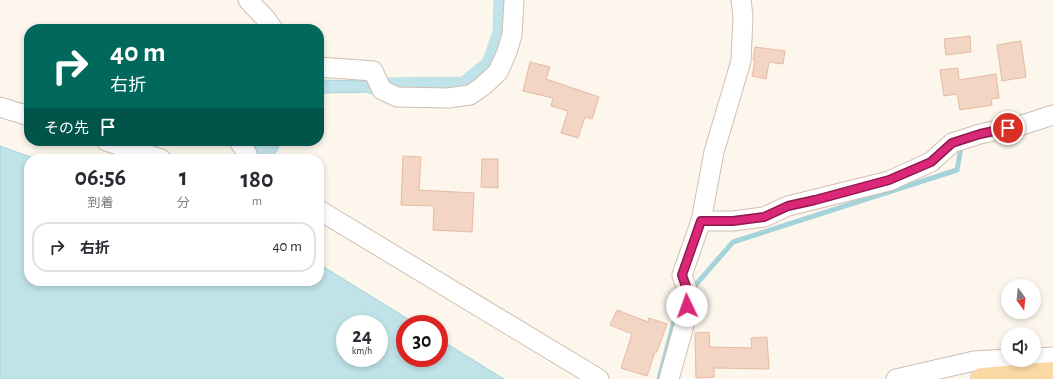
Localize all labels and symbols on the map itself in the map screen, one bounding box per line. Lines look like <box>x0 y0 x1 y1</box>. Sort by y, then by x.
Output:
pin <box>991 111 1025 145</box>
north arrow <box>1001 279 1041 319</box>
position arrow <box>666 285 708 327</box>
speed limit sign: 30 <box>396 315 448 367</box>

